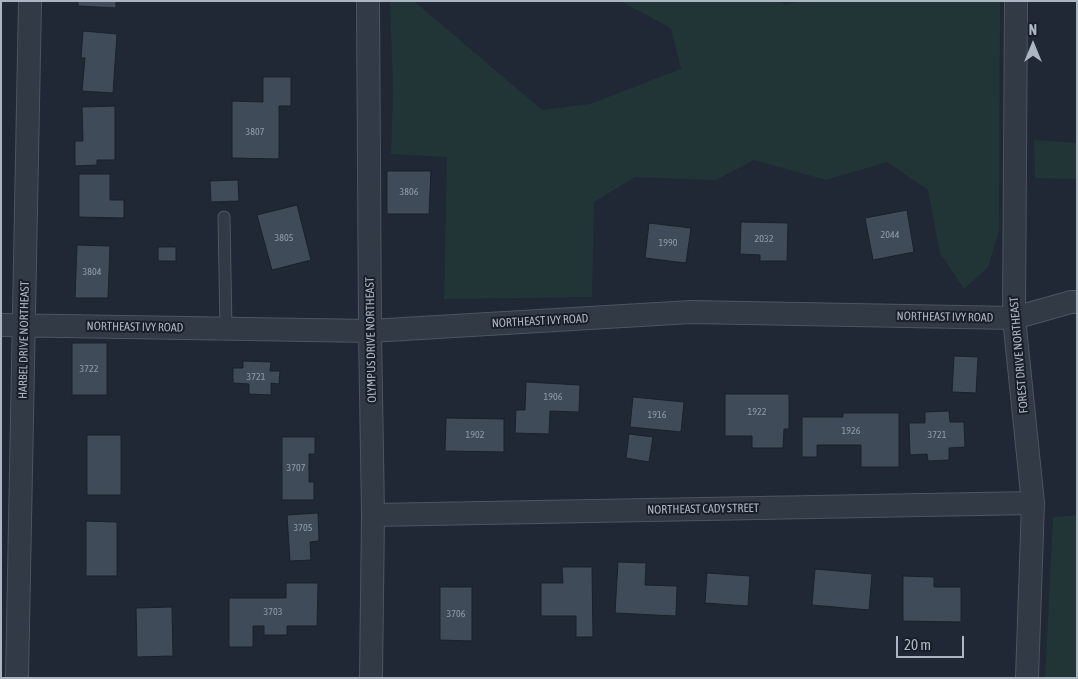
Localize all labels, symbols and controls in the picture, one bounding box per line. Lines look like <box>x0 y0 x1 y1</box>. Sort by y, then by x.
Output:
north arrow <box>1008 20 1058 70</box>
text: N <box>1029 22 1037 38</box>
house number: 3807 <box>246 126 264 138</box>
house number: 3806 <box>400 186 418 198</box>
house number: 2044 <box>881 229 899 241</box>
house number: 3805 <box>275 232 293 244</box>
house number: 2032 <box>755 233 773 245</box>
house number: 1990 <box>659 237 677 249</box>
house number: 3804 <box>83 266 101 278</box>
street label: OLYMPUS DRIVE NORTHEAST <box>363 277 379 403</box>
street label: HARBEL DRIVE NORTHEAST <box>16 281 32 399</box>
street label: FOREST DRIVE NORTHEAST <box>1007 296 1031 414</box>
street label: NORTHEAST IVY ROAD <box>897 309 993 325</box>
street label: NORTHEAST IVY ROAD <box>491 311 589 331</box>
street label: NORTHEAST IVY ROAD <box>87 319 183 335</box>
house number: 3722 <box>80 363 98 375</box>
house number: 3721 <box>247 371 265 383</box>
house number: 1906 <box>544 391 562 403</box>
house number: 1922 <box>748 406 766 418</box>
house number: 1916 <box>648 409 666 421</box>
house number: 1926 <box>842 425 860 437</box>
house number: 1902 <box>466 429 484 441</box>
house number: 3721 <box>928 429 946 441</box>
house number: 3707 <box>287 462 305 474</box>
street label: NORTHEAST CADY STREET <box>647 501 759 517</box>
house number: 3705 <box>294 522 312 534</box>
house number: 3703 <box>264 606 282 618</box>
house number: 3706 <box>447 608 465 620</box>
scale bar <box>898 626 966 658</box>
text: 20 m <box>904 636 931 653</box>

